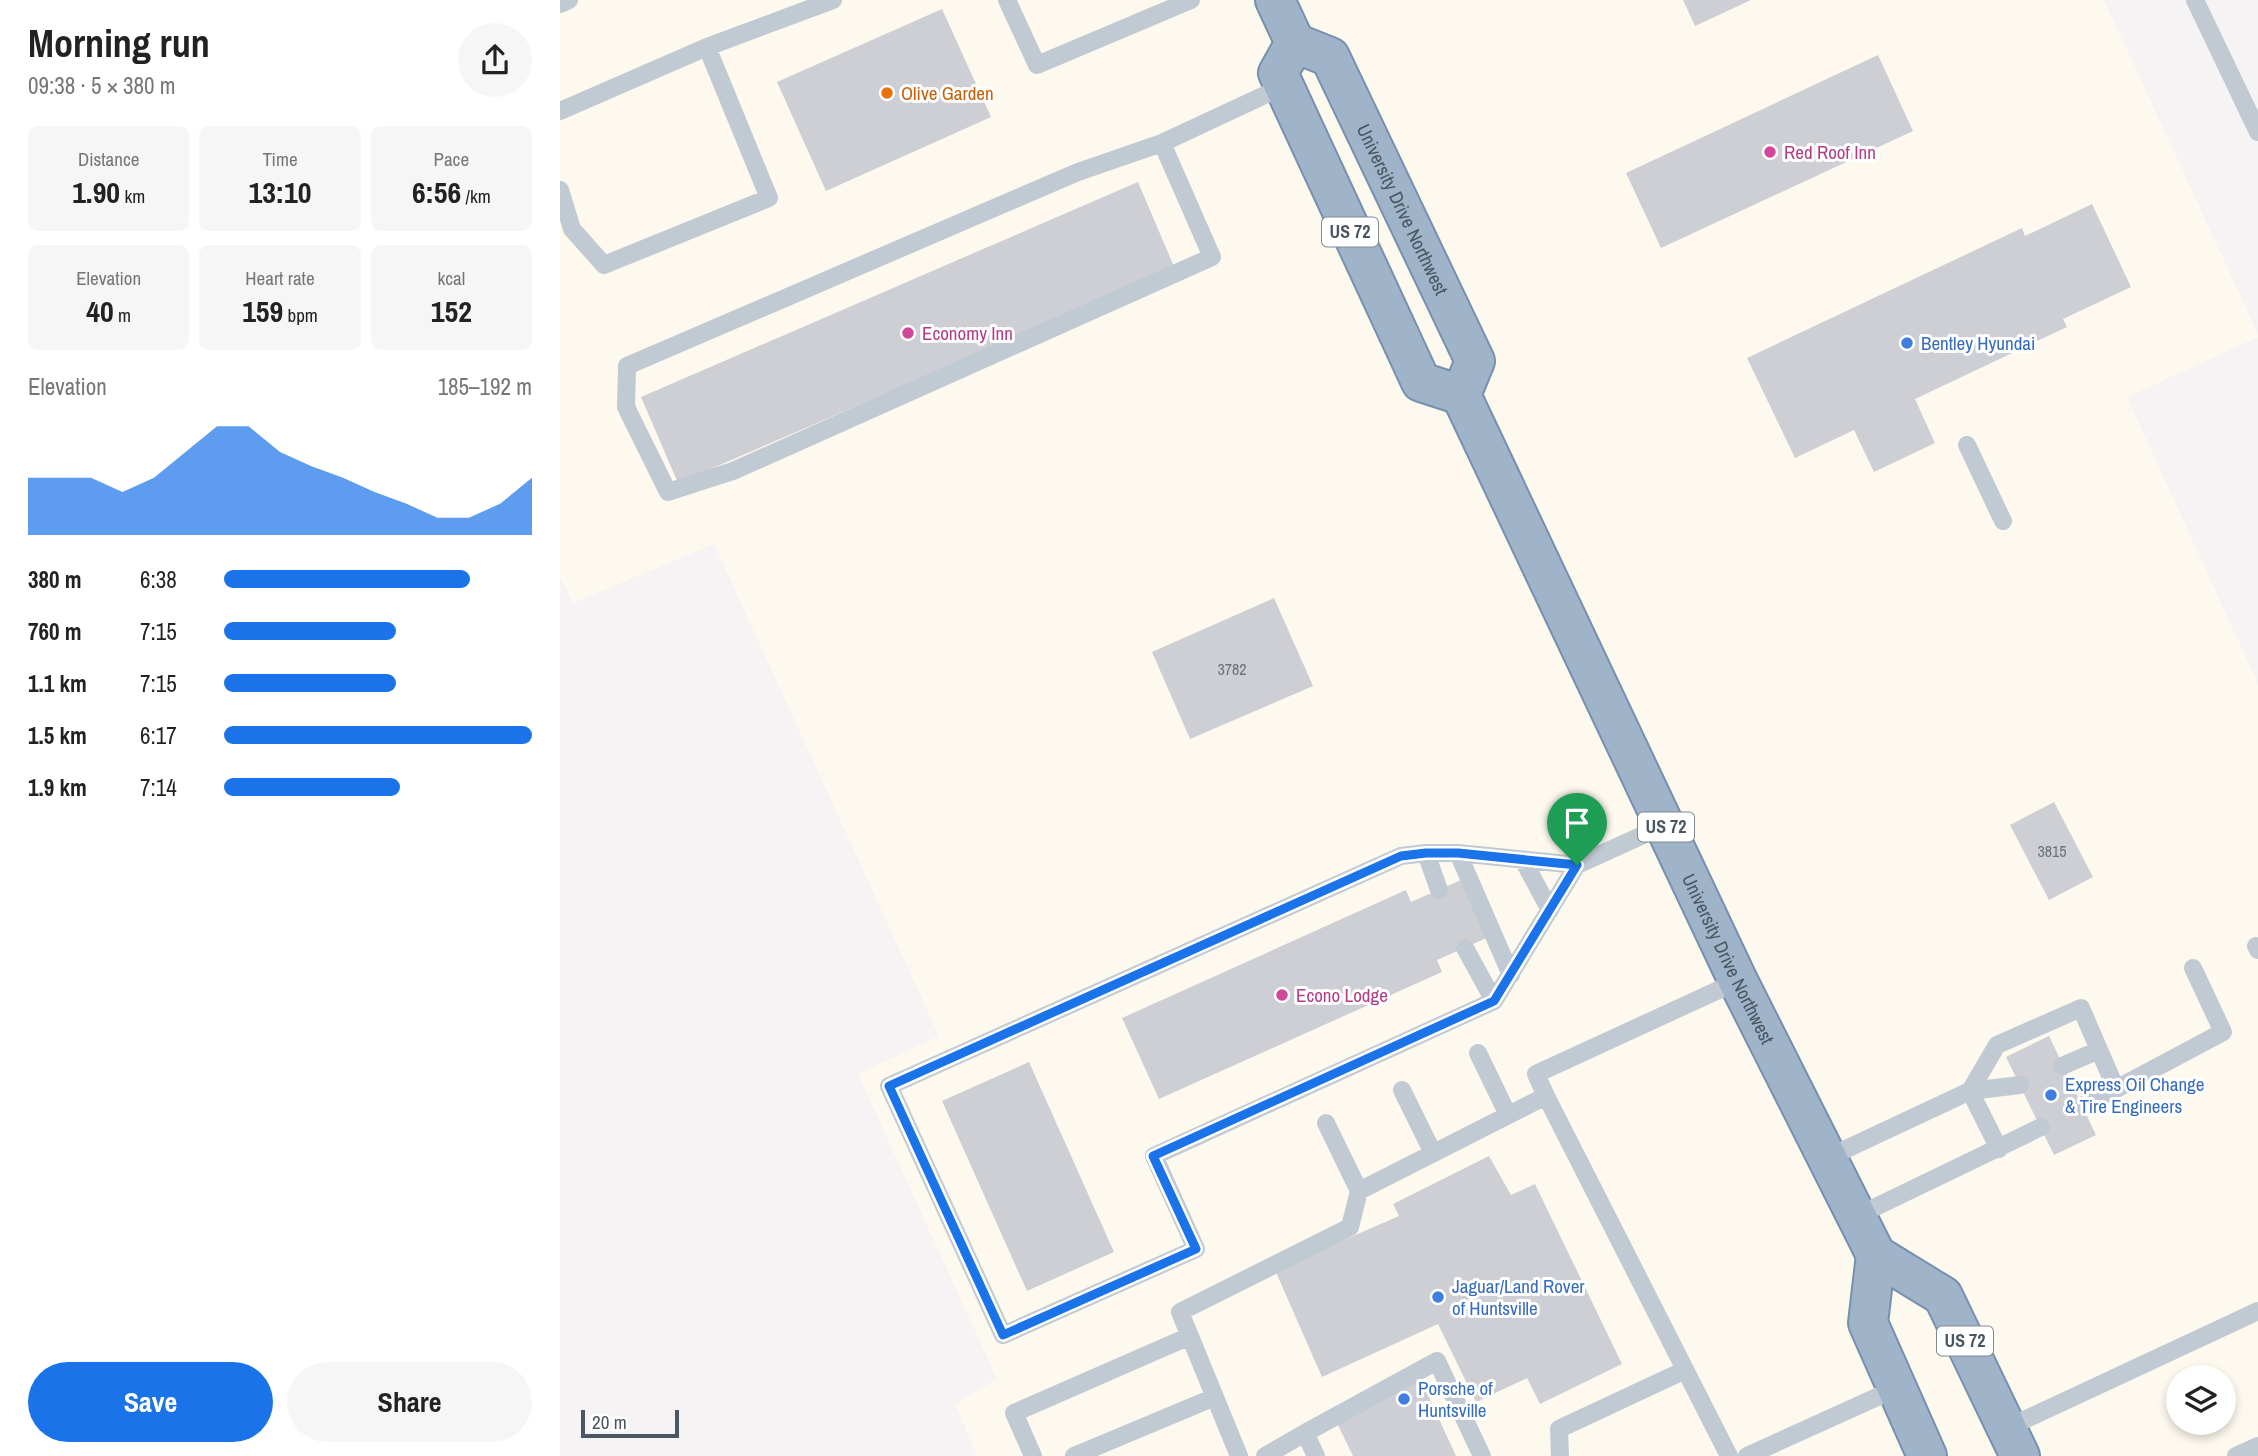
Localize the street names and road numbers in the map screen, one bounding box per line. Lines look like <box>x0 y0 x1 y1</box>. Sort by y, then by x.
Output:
street label: University Drive Northwest <box>1351 120 1455 300</box>
road number: US 72 <box>1322 218 1378 246</box>
road number: US 72 <box>1638 812 1694 842</box>
street label: University Drive Northwest <box>1676 869 1781 1049</box>
road number: US 72 <box>1937 1326 1993 1356</box>

